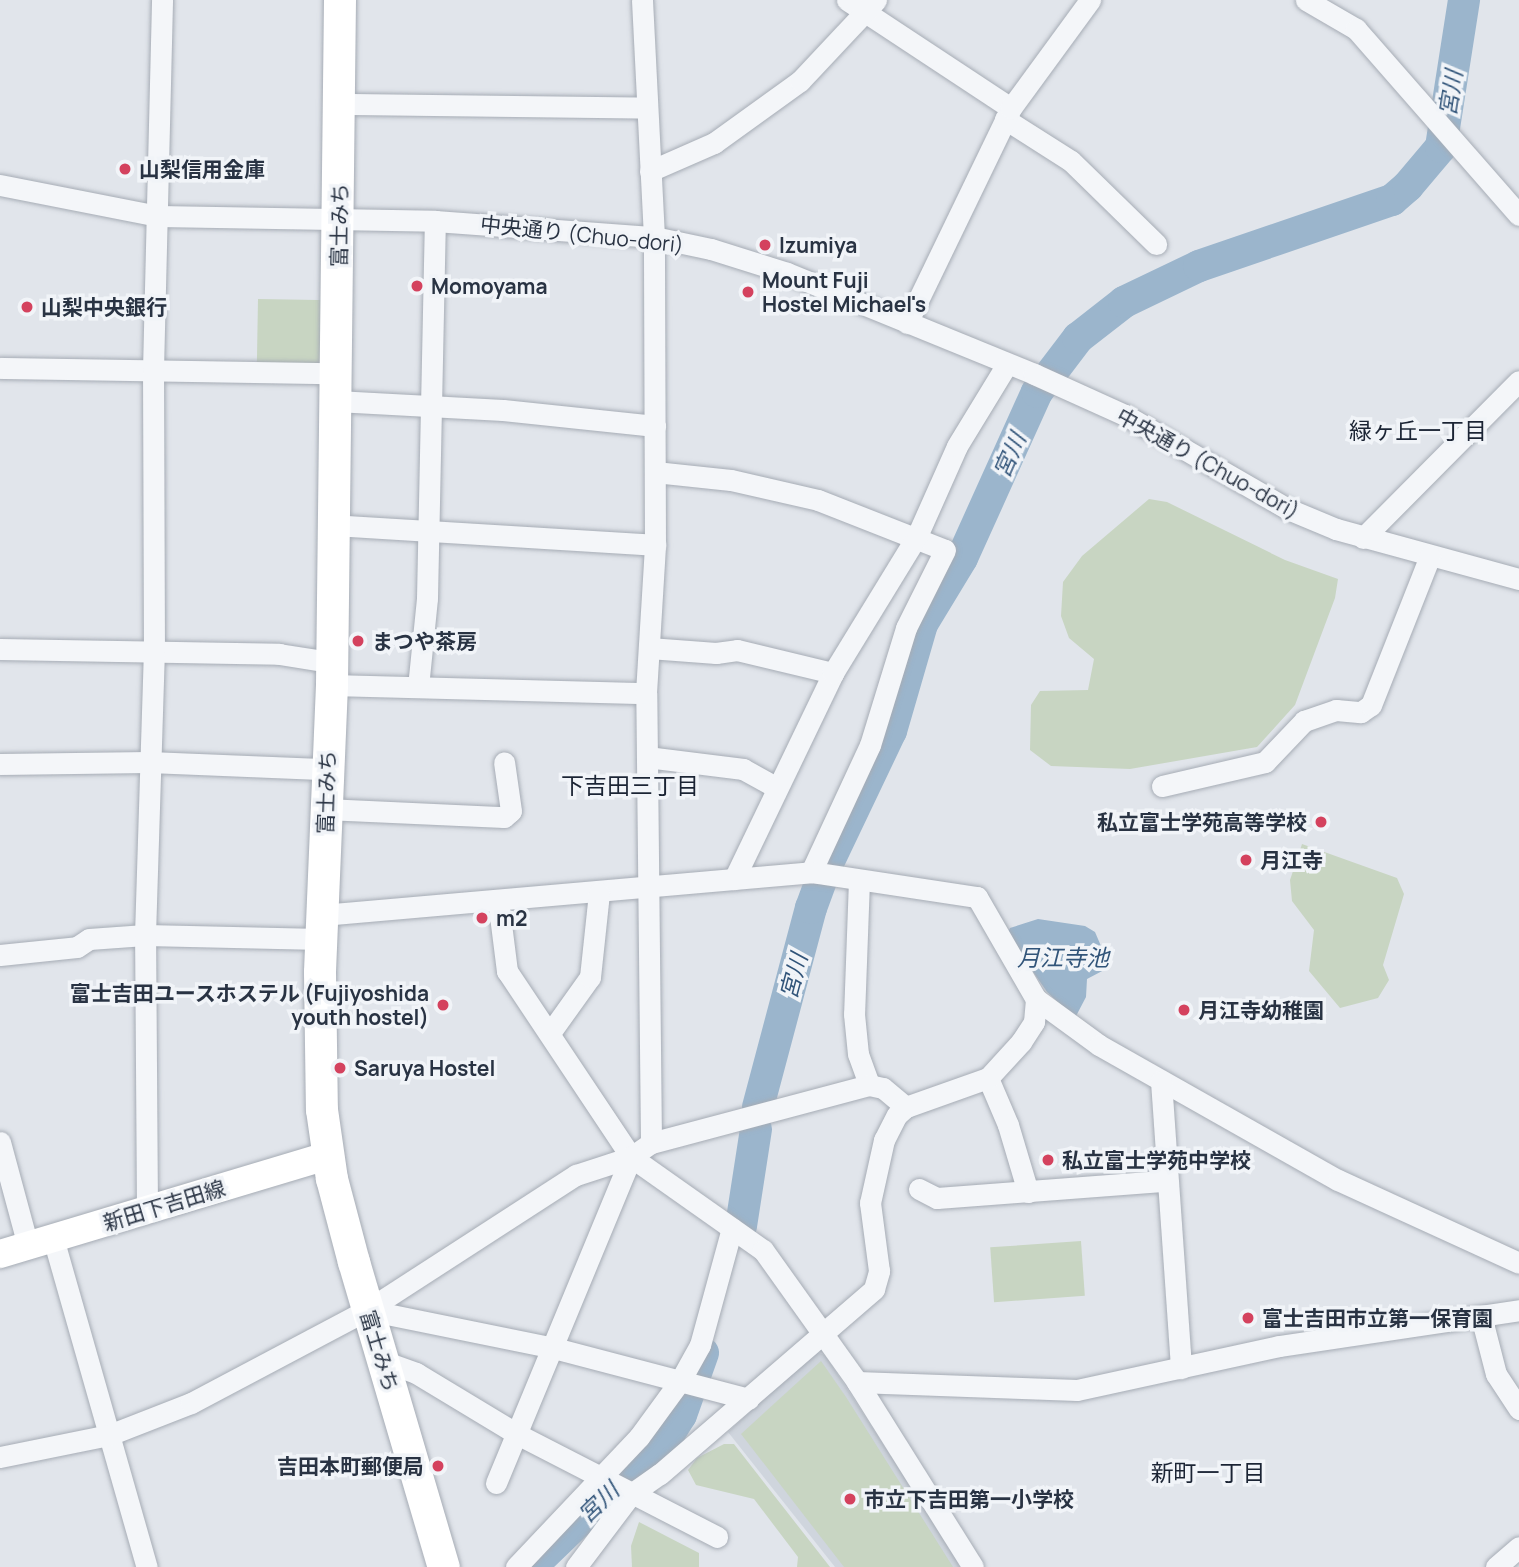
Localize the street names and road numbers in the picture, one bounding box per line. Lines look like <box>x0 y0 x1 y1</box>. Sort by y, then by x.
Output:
street label: 富士みち <box>326 183 352 267</box>
street label: 中央通り (Chuo-dori) <box>479 211 685 257</box>
street label: 中央通り (Chuo-dori) <box>1113 403 1303 523</box>
street label: 富士みち <box>312 750 340 834</box>
street label: 新田下吉田線 <box>100 1175 228 1235</box>
street label: 富士みち <box>356 1307 404 1395</box>

